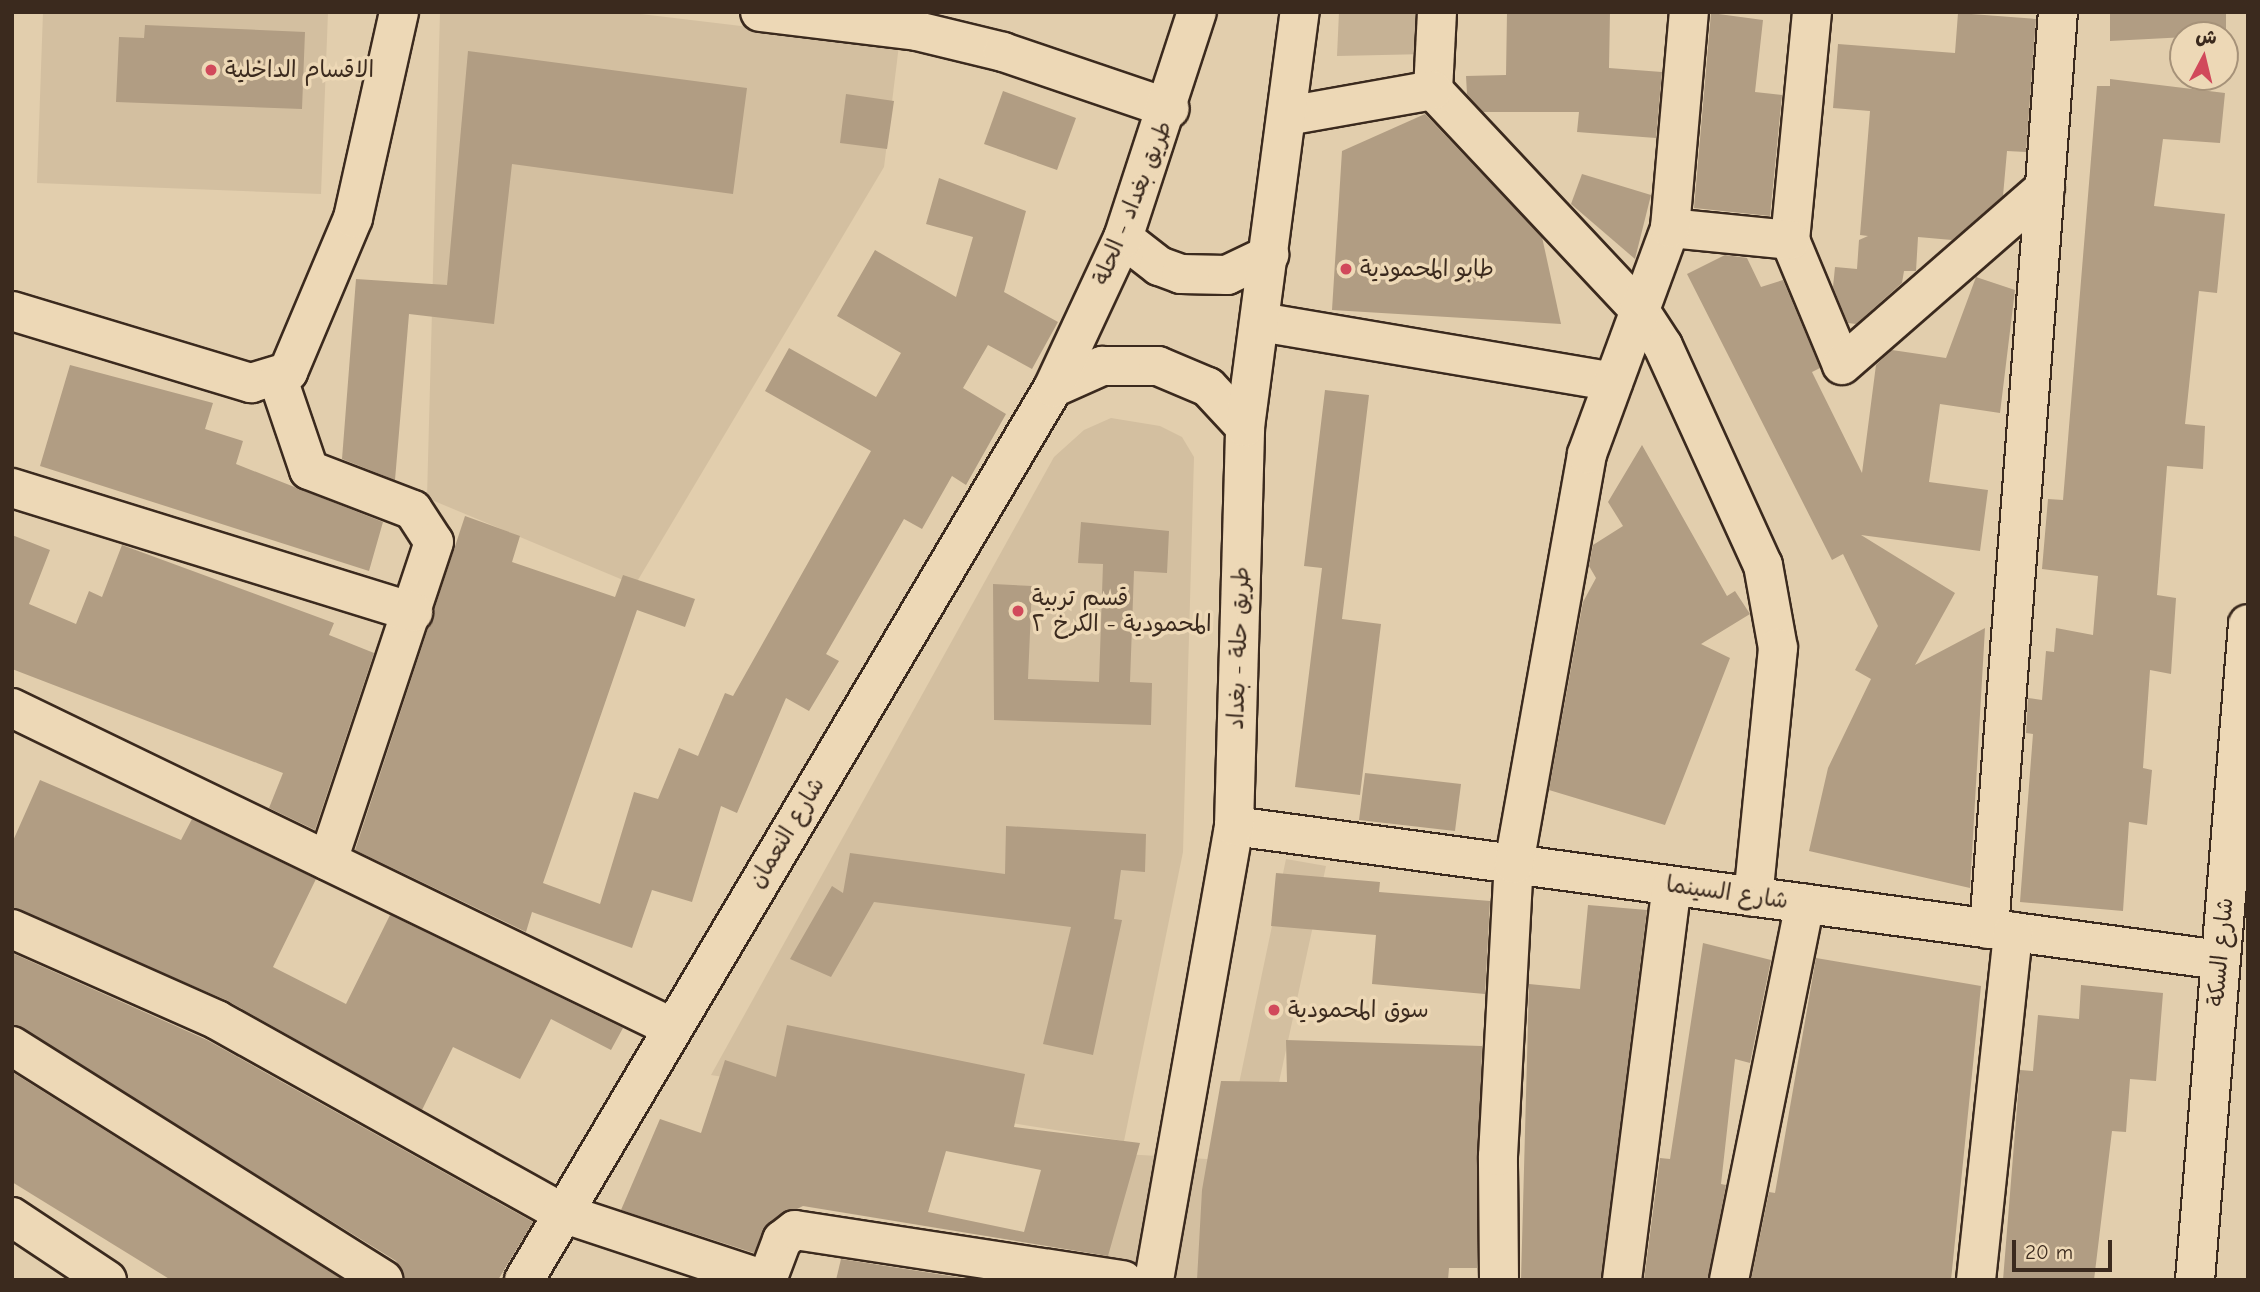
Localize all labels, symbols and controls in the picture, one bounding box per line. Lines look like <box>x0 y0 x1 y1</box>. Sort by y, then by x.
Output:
north arrow <box>2169 21 2239 91</box>
text: ش <box>2195 25 2218 49</box>
place label: الاقسام الداخلية <box>225 56 374 84</box>
marker: الاقسام الداخلية <box>203 62 219 78</box>
street label: طريق بغداد - الحلة <box>1088 117 1178 289</box>
place label: طابو المحمودية <box>1360 255 1494 283</box>
marker: طابو المحمودية <box>1338 261 1354 277</box>
street label: طريق حلة - بغداد <box>1222 566 1256 730</box>
place label: قسم تربية المحمودية - الكرخ ٢ <box>1032 584 1212 638</box>
marker: قسم تربية المحمودية - الكرخ ٢ <box>1010 603 1026 619</box>
street label: شارع النعمان <box>743 773 831 893</box>
street label: شارع السينما <box>1664 871 1790 915</box>
street label: شارع السكة <box>2203 897 2239 1007</box>
place label: سوق المحمودية <box>1288 996 1429 1024</box>
marker: سوق المحمودية <box>1266 1002 1282 1018</box>
scale bar <box>2015 1226 2115 1270</box>
text: 20 m <box>2025 1240 2073 1264</box>

